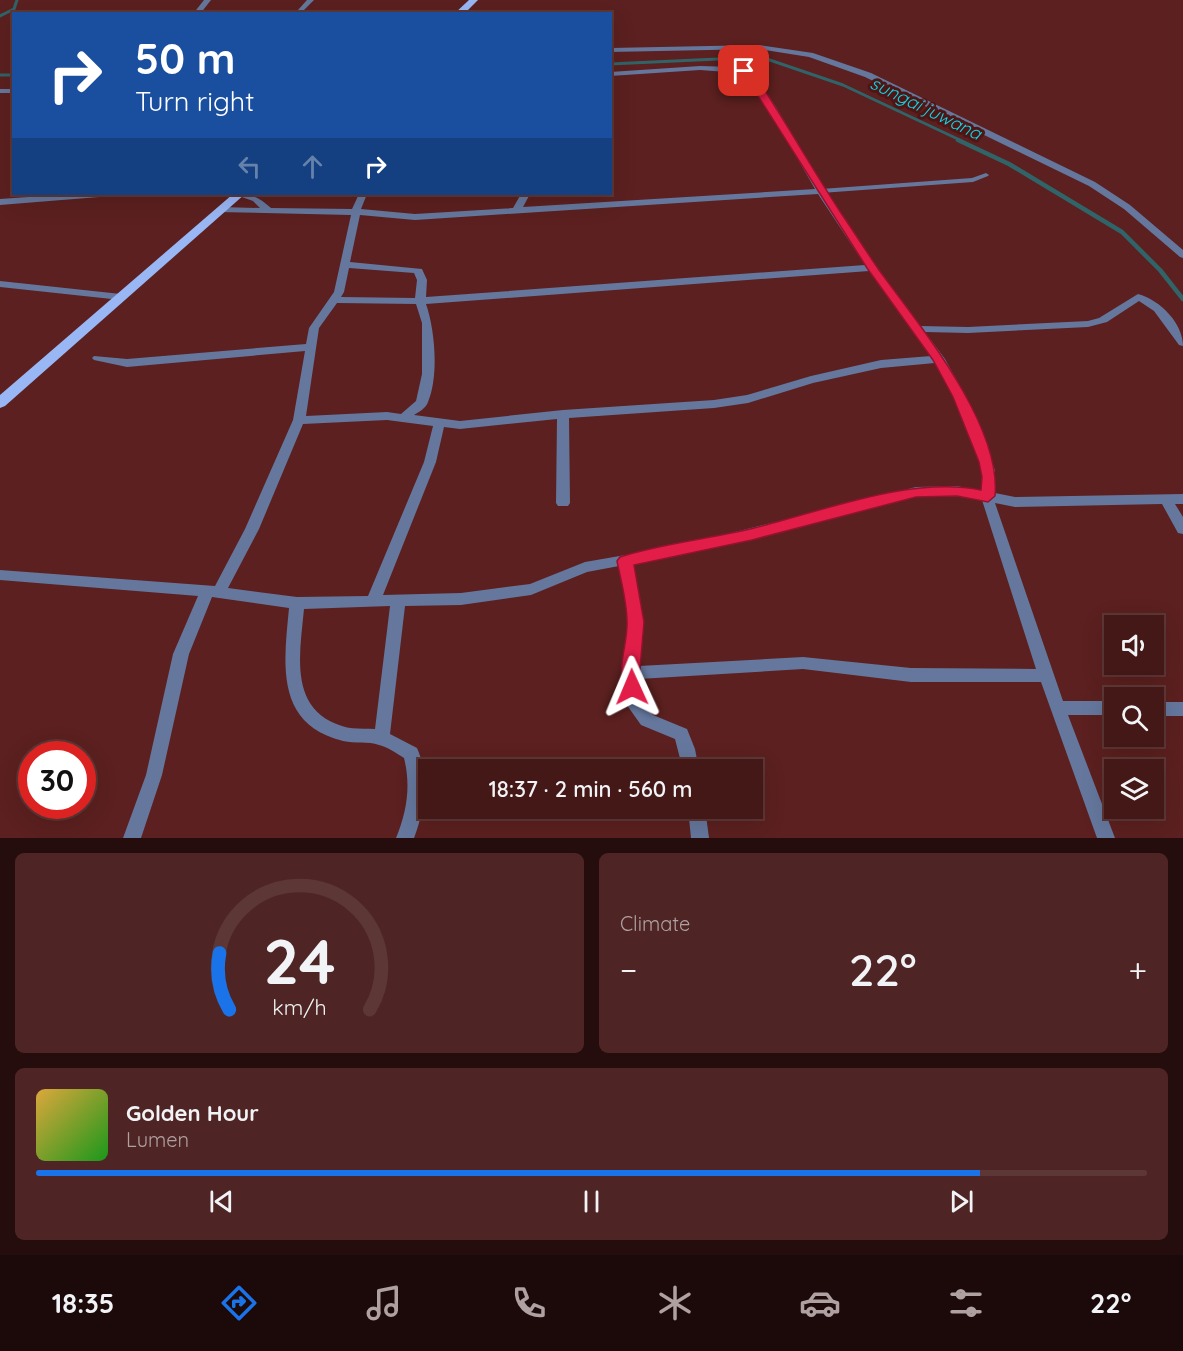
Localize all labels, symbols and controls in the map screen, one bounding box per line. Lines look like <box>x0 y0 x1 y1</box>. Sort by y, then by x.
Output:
text: 50 m <box>135 32 235 85</box>
icon: right <box>36 36 114 114</box>
pin <box>718 45 769 96</box>
icon: arrive <box>727 54 760 87</box>
water label: sungai juwana <box>867 71 986 145</box>
text: Turn right <box>135 84 254 118</box>
icon: left <box>233 150 266 183</box>
icon: ahead <box>296 150 329 183</box>
icon: right <box>359 150 392 183</box>
map controls <box>1104 615 1164 819</box>
button: sound <box>1104 615 1164 675</box>
position arrow <box>600 655 664 719</box>
button: search <box>1104 687 1164 747</box>
speed limit sign: 30 <box>18 741 96 819</box>
button: layers <box>1104 759 1164 819</box>
text: 18:37 · 2 min · 560 m <box>488 775 693 803</box>
text: Climate <box>620 911 690 936</box>
text: 24 <box>263 922 336 1000</box>
text: 22° <box>849 941 917 997</box>
text: − <box>620 949 637 990</box>
text: + <box>1128 949 1147 990</box>
text: km/h <box>272 994 327 1020</box>
text: Golden Hour <box>126 1099 259 1127</box>
text: Lumen <box>126 1127 189 1152</box>
icon: previous <box>205 1185 238 1218</box>
icon: pause <box>575 1185 608 1218</box>
icon: next <box>945 1185 978 1218</box>
icon: directions <box>218 1282 260 1324</box>
icon: music <box>363 1282 405 1324</box>
icon: phone <box>508 1282 550 1324</box>
icon: climate <box>654 1282 696 1324</box>
icon: car <box>799 1282 841 1324</box>
icon: filters <box>945 1282 987 1324</box>
text: 18:35 <box>52 1286 114 1320</box>
text: 22° <box>1090 1286 1131 1320</box>

